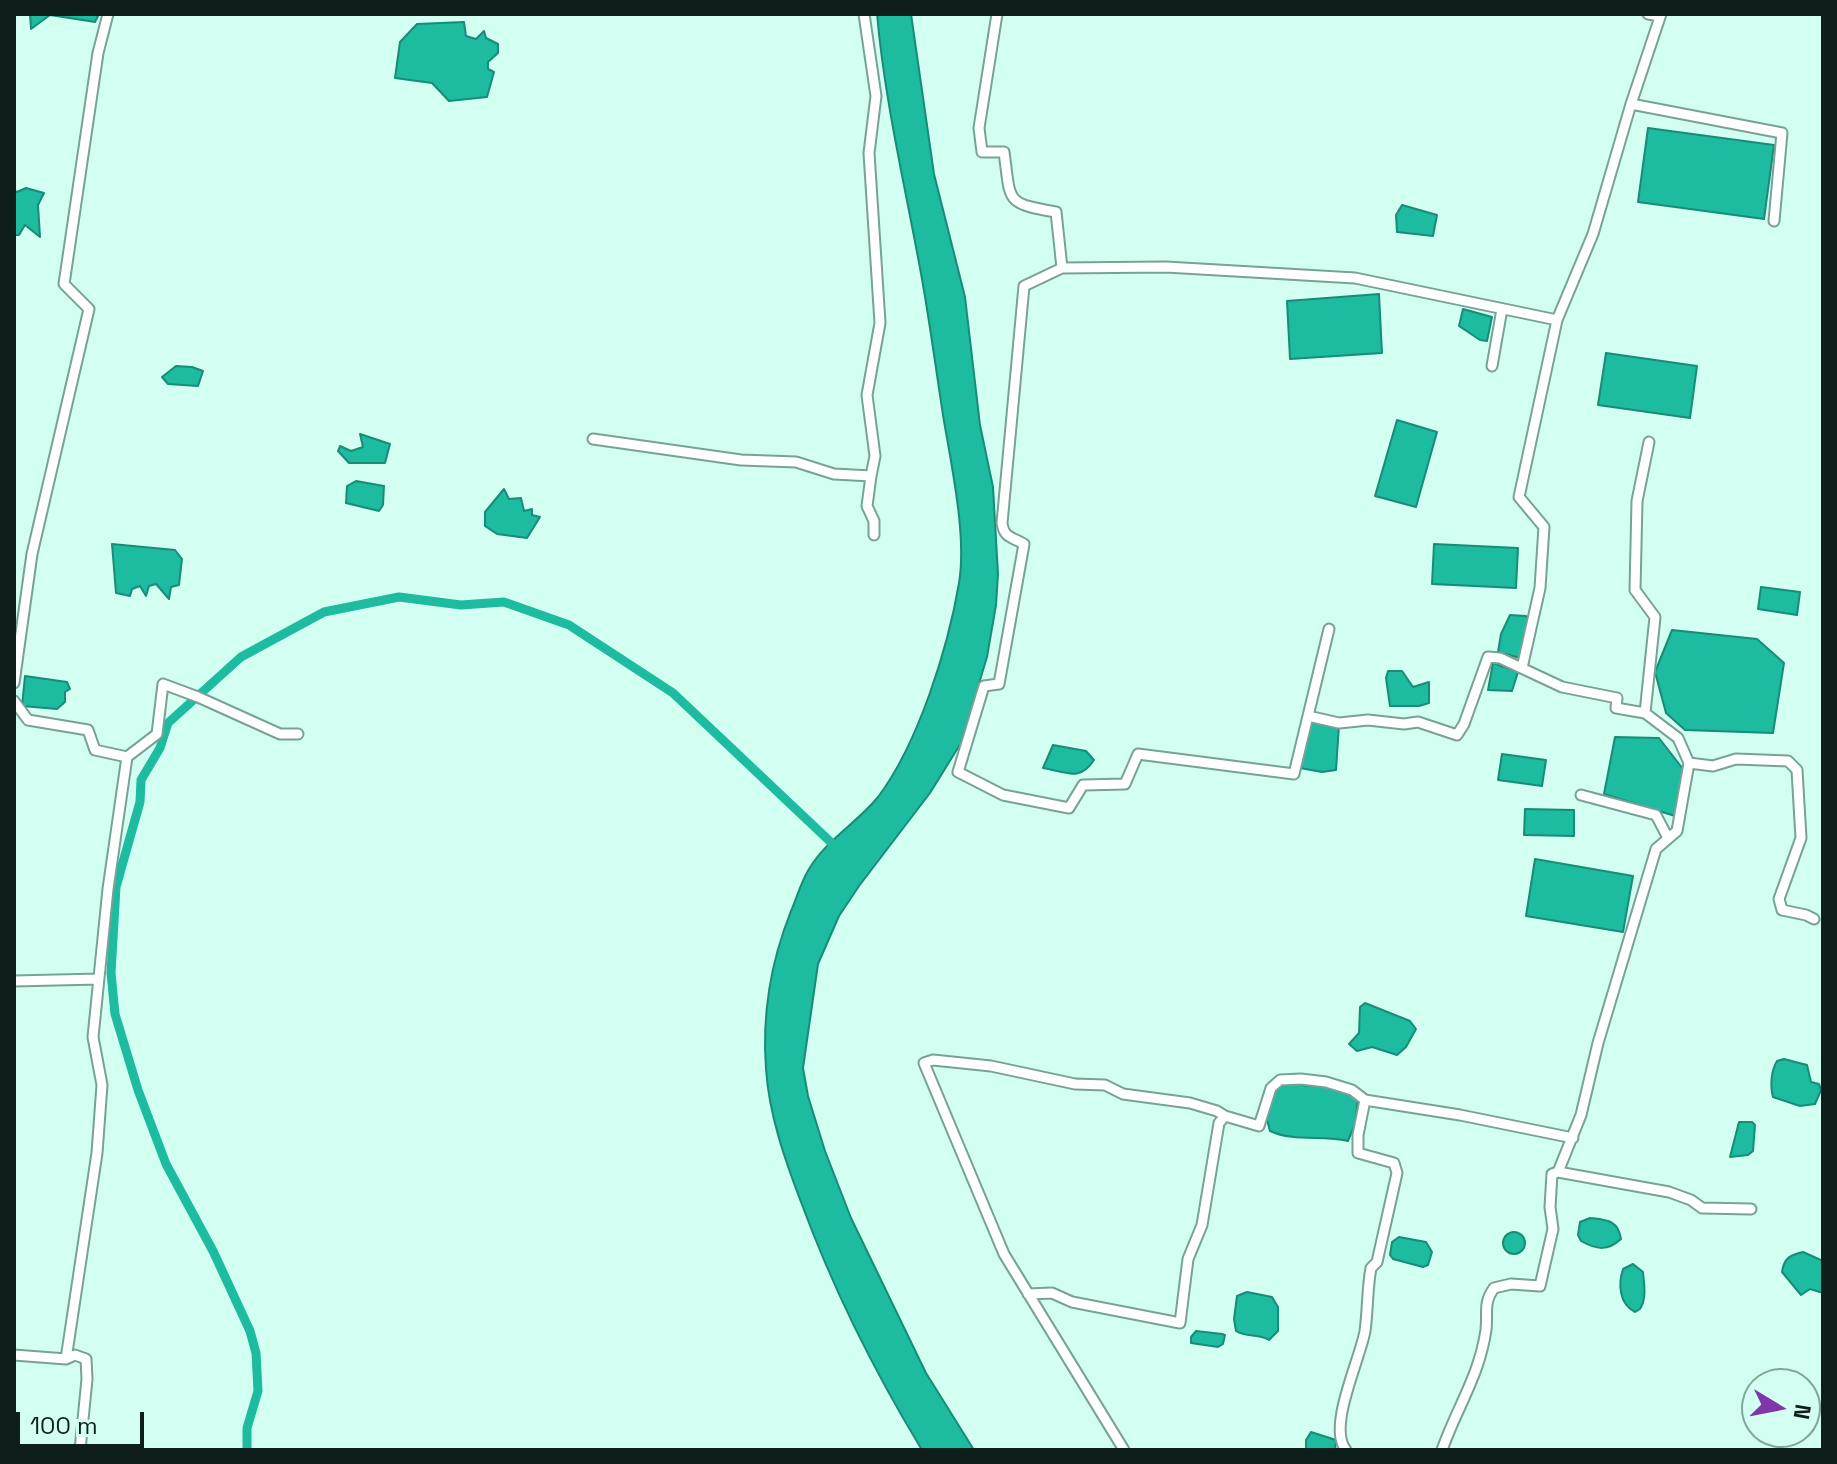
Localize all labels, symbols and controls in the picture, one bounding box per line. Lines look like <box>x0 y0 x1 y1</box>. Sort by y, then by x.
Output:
north arrow <box>1741 1368 1821 1448</box>
scale bar <box>20 1396 148 1446</box>
text: N <box>1788 1402 1818 1422</box>
text: 100 m <box>30 1410 98 1441</box>

